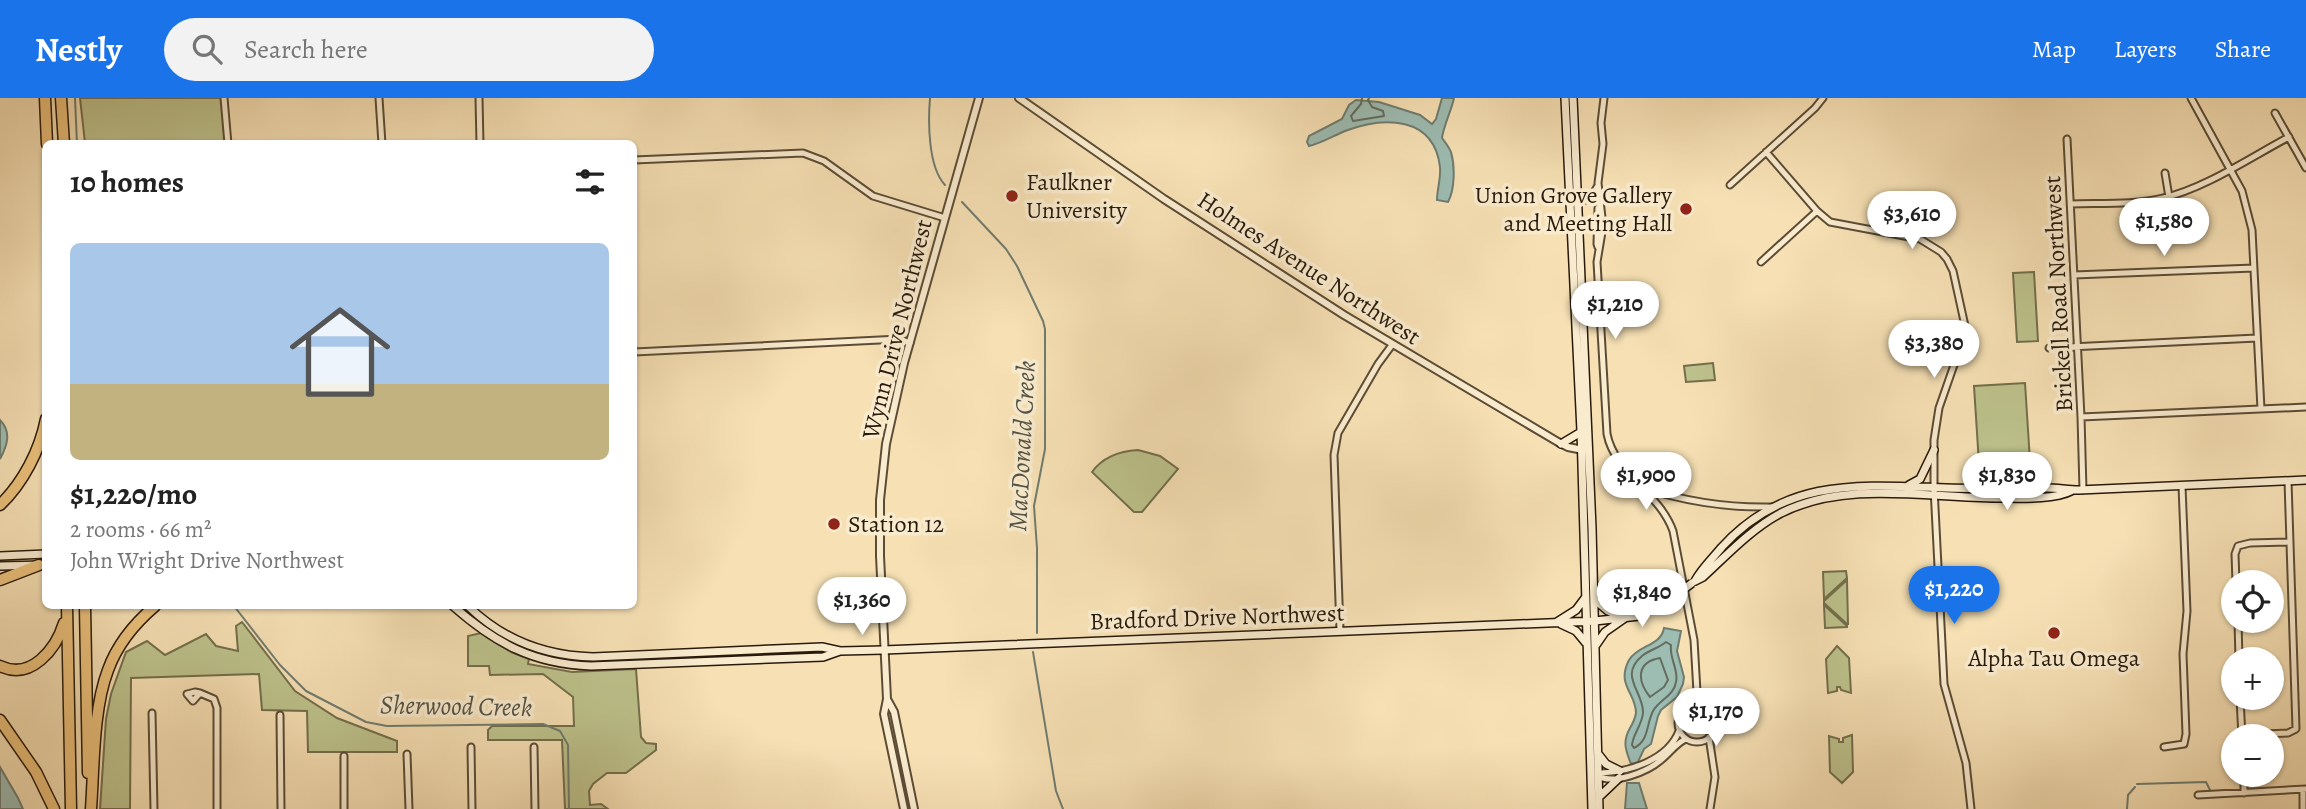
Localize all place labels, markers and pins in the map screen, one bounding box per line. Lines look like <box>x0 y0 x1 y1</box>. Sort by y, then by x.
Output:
place label: Faulkner University <box>1026 166 1127 226</box>
place label: Union Grove Gallery and Meeting Hall <box>1475 179 1672 239</box>
marker: Faulkner University <box>1004 188 1020 204</box>
pin: $3,610 <box>1855 192 1969 251</box>
pin: $1,580 <box>2107 198 2221 258</box>
marker: Union Grove Gallery and Meeting Hall <box>1678 201 1694 217</box>
pin: $1,210 <box>1558 282 1672 341</box>
pin: $3,380 <box>1877 320 1991 380</box>
pin: $1,900 <box>1589 452 1703 512</box>
pin: $1,830 <box>1950 452 2064 512</box>
place label: Station 12 <box>848 508 944 540</box>
marker: Station 12 <box>826 516 842 532</box>
pin: $1,220 <box>1897 566 2011 626</box>
pin: $1,840 <box>1585 570 1699 629</box>
pin: $1,360 <box>805 578 919 637</box>
marker: Alpha Tau Omega <box>2046 625 2062 641</box>
place label: Alpha Tau Omega <box>1967 642 2141 674</box>
pin: $1,170 <box>1659 688 1773 748</box>

